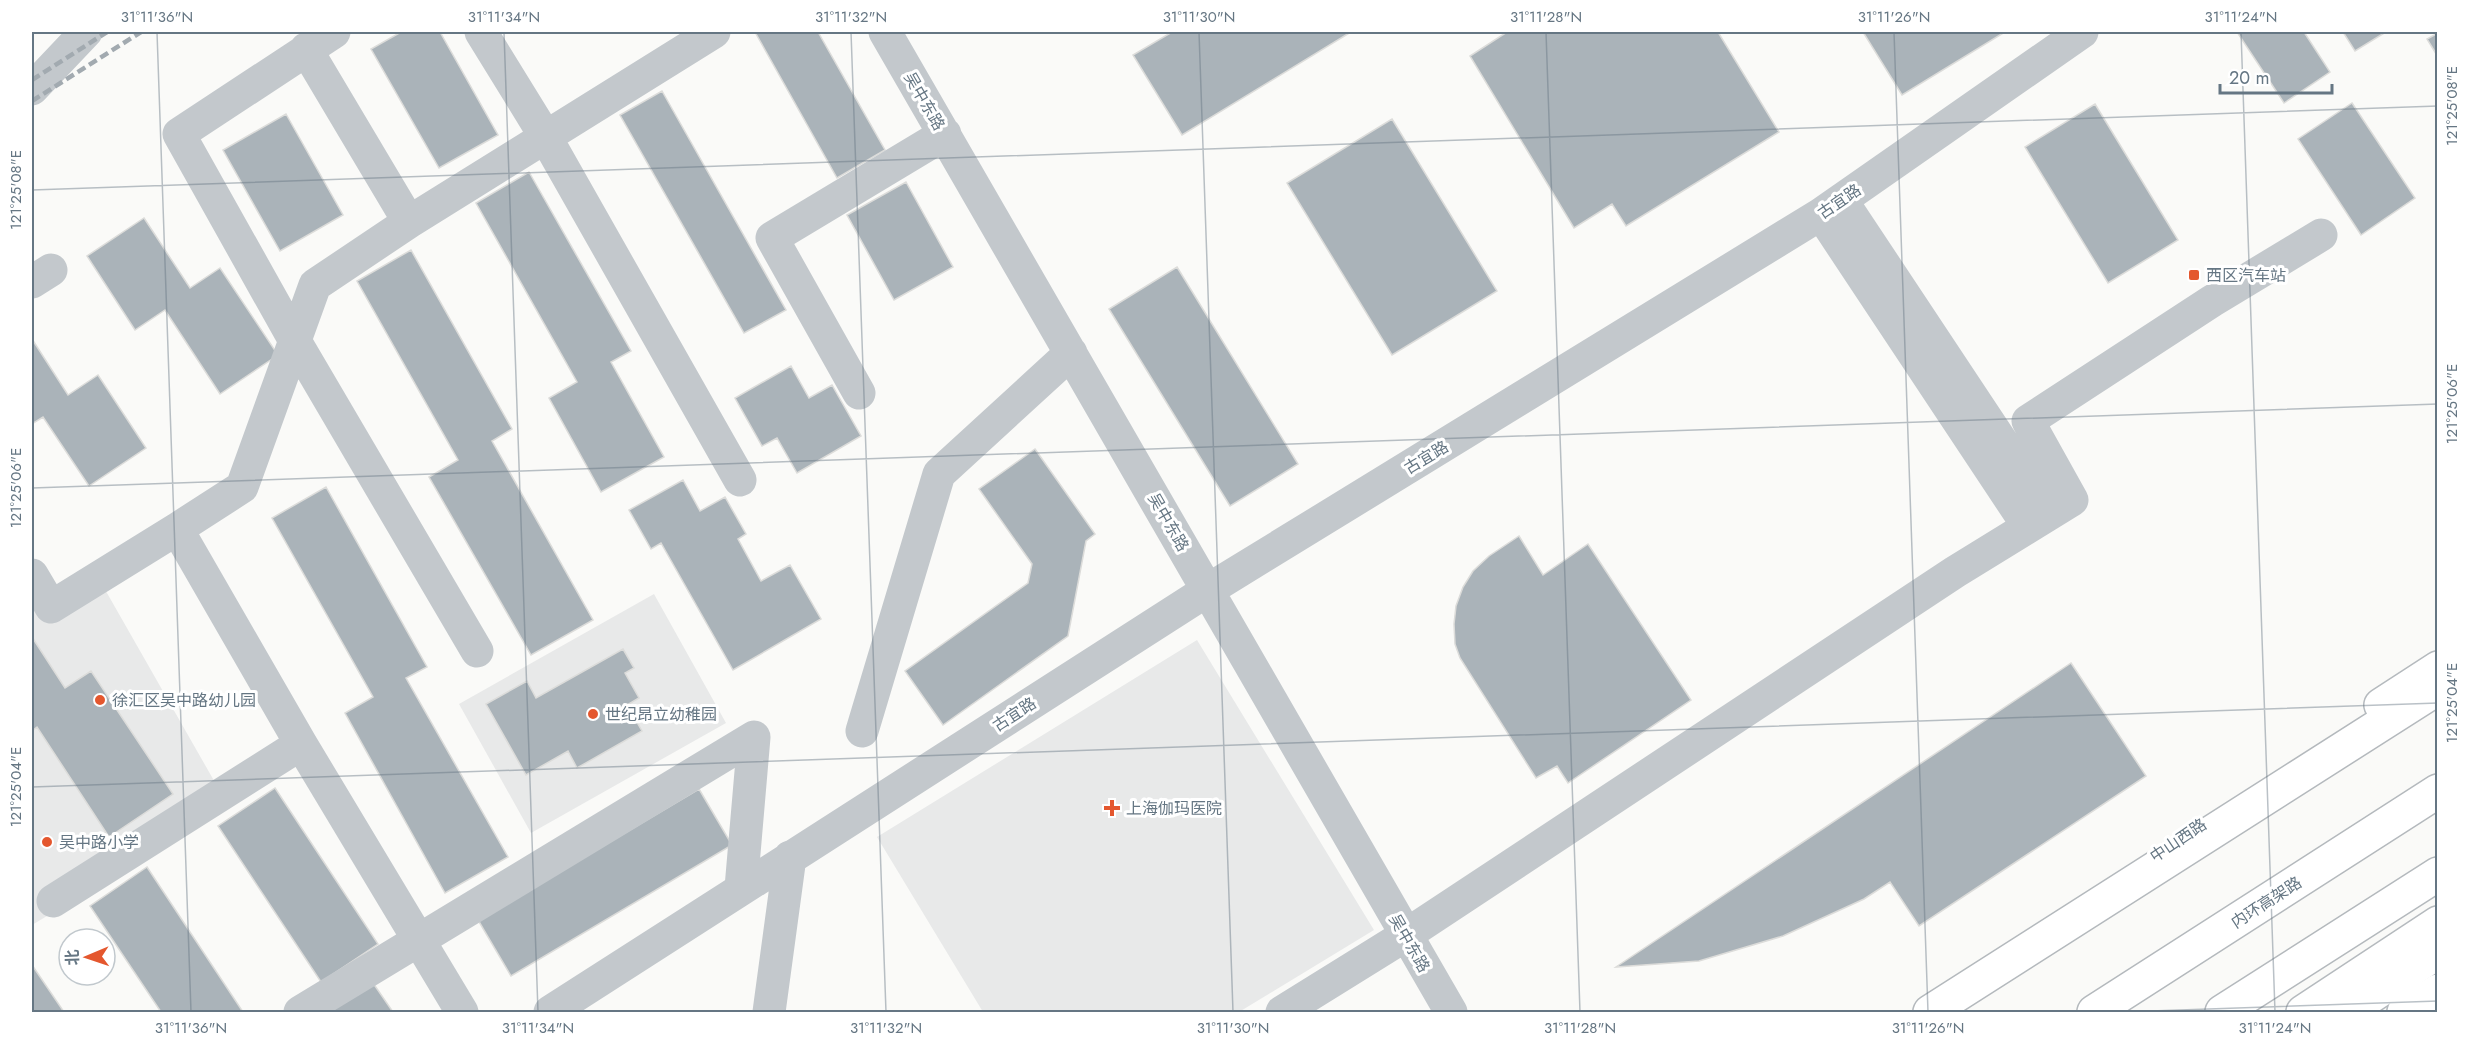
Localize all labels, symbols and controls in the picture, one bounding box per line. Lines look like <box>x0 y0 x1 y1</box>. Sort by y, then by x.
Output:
text: 31°11'36"N <box>121 6 193 28</box>
text: 31°11'34"N <box>468 6 540 28</box>
text: 31°11'32"N <box>815 6 887 28</box>
text: 31°11'30"N <box>1163 6 1235 28</box>
text: 31°11'28"N <box>1510 6 1582 28</box>
text: 31°11'26"N <box>1858 6 1930 28</box>
text: 31°11'24"N <box>2205 6 2277 28</box>
scale bar <box>2220 57 2332 95</box>
text: 20 m <box>2229 65 2269 91</box>
text: 121°25'08"E <box>2441 66 2463 146</box>
street label: 吴中东路 <box>899 68 951 135</box>
text: 121°25'08"E <box>5 150 27 230</box>
street label: 古宜路 <box>1813 178 1866 224</box>
place label: 西区汽车站 <box>2206 264 2286 287</box>
marker: 西区汽车站 <box>2187 268 2201 282</box>
text: 121°25'06"E <box>2441 364 2463 444</box>
street label: 古宜路 <box>1400 435 1453 480</box>
text: 121°25'06"E <box>5 448 27 528</box>
street label: 吴中东路 <box>1143 489 1195 556</box>
text: 121°25'04"E <box>2441 663 2463 743</box>
place label: 徐汇区吴中路幼儿园 <box>112 689 256 712</box>
street label: 古宜路 <box>988 692 1041 737</box>
marker: 徐汇区吴中路幼儿园 <box>93 693 107 707</box>
place label: 世纪昂立幼稚园 <box>605 703 717 726</box>
marker: 世纪昂立幼稚园 <box>586 707 600 721</box>
text: 121°25'04"E <box>5 747 27 827</box>
place label: 上海伽玛医院 <box>1126 797 1222 820</box>
marker: 上海伽玛医院 <box>1103 799 1121 817</box>
street label: 中山西路 <box>2145 813 2211 868</box>
place label: 吴中路小学 <box>59 831 139 854</box>
marker: 吴中路小学 <box>40 835 54 849</box>
street label: 内环高架路 <box>2226 871 2306 934</box>
street label: 吴中东路 <box>1384 910 1436 977</box>
north arrow <box>57 927 117 987</box>
text: 北 <box>61 949 84 966</box>
text: 31°11'36"N <box>155 1017 227 1039</box>
text: 31°11'34"N <box>502 1017 574 1039</box>
text: 31°11'32"N <box>850 1017 922 1039</box>
text: 31°11'30"N <box>1197 1017 1269 1039</box>
text: 31°11'28"N <box>1544 1017 1616 1039</box>
text: 31°11'26"N <box>1892 1017 1964 1039</box>
text: 31°11'24"N <box>2239 1017 2311 1039</box>

